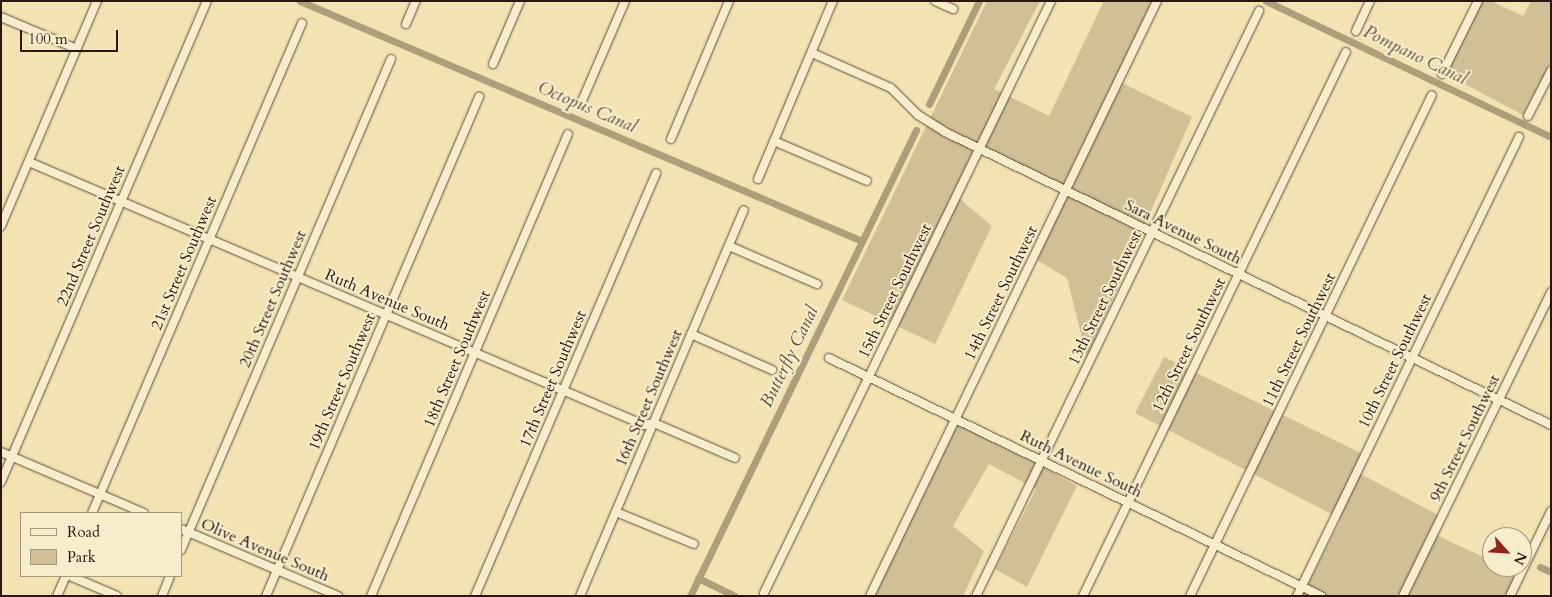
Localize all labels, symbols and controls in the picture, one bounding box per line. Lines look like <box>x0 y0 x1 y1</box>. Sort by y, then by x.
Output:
scale bar <box>22 20 120 52</box>
water label: Pompano Canal <box>1360 22 1470 90</box>
text: 100 m <box>28 29 68 49</box>
water label: Octopus Canal <box>534 77 640 139</box>
street label: 22nd Street Southwest <box>53 163 129 309</box>
street label: 21st Street Southwest <box>147 193 221 333</box>
street label: Sara Avenue South <box>1122 195 1244 269</box>
street label: 15th Street Southwest <box>854 221 936 361</box>
street label: 14th Street Southwest <box>960 223 1042 363</box>
street label: 20th Street Southwest <box>235 228 311 370</box>
street label: 13th Street Southwest <box>1064 228 1146 368</box>
street label: Ruth Avenue South <box>322 265 452 335</box>
street label: 11th Street Southwest <box>1258 270 1340 410</box>
street label: 12th Street Southwest <box>1148 275 1230 415</box>
street label: 18th Street Southwest <box>419 288 495 430</box>
street label: 10th Street Southwest <box>1354 291 1436 431</box>
water label: Butterfly Canal <box>756 303 824 411</box>
street label: 17th Street Southwest <box>515 308 591 450</box>
street label: 19th Street Southwest <box>304 311 380 453</box>
street label: 16th Street Southwest <box>611 327 687 469</box>
street label: 9th Street Southwest <box>1426 371 1504 505</box>
street label: Ruth Avenue South <box>1017 426 1145 502</box>
legend <box>20 512 182 577</box>
street label: Olive Avenue South <box>198 514 332 586</box>
text: Road <box>67 522 100 542</box>
north arrow <box>1482 527 1532 577</box>
text: Park <box>67 547 96 567</box>
text: N <box>1509 549 1531 568</box>

